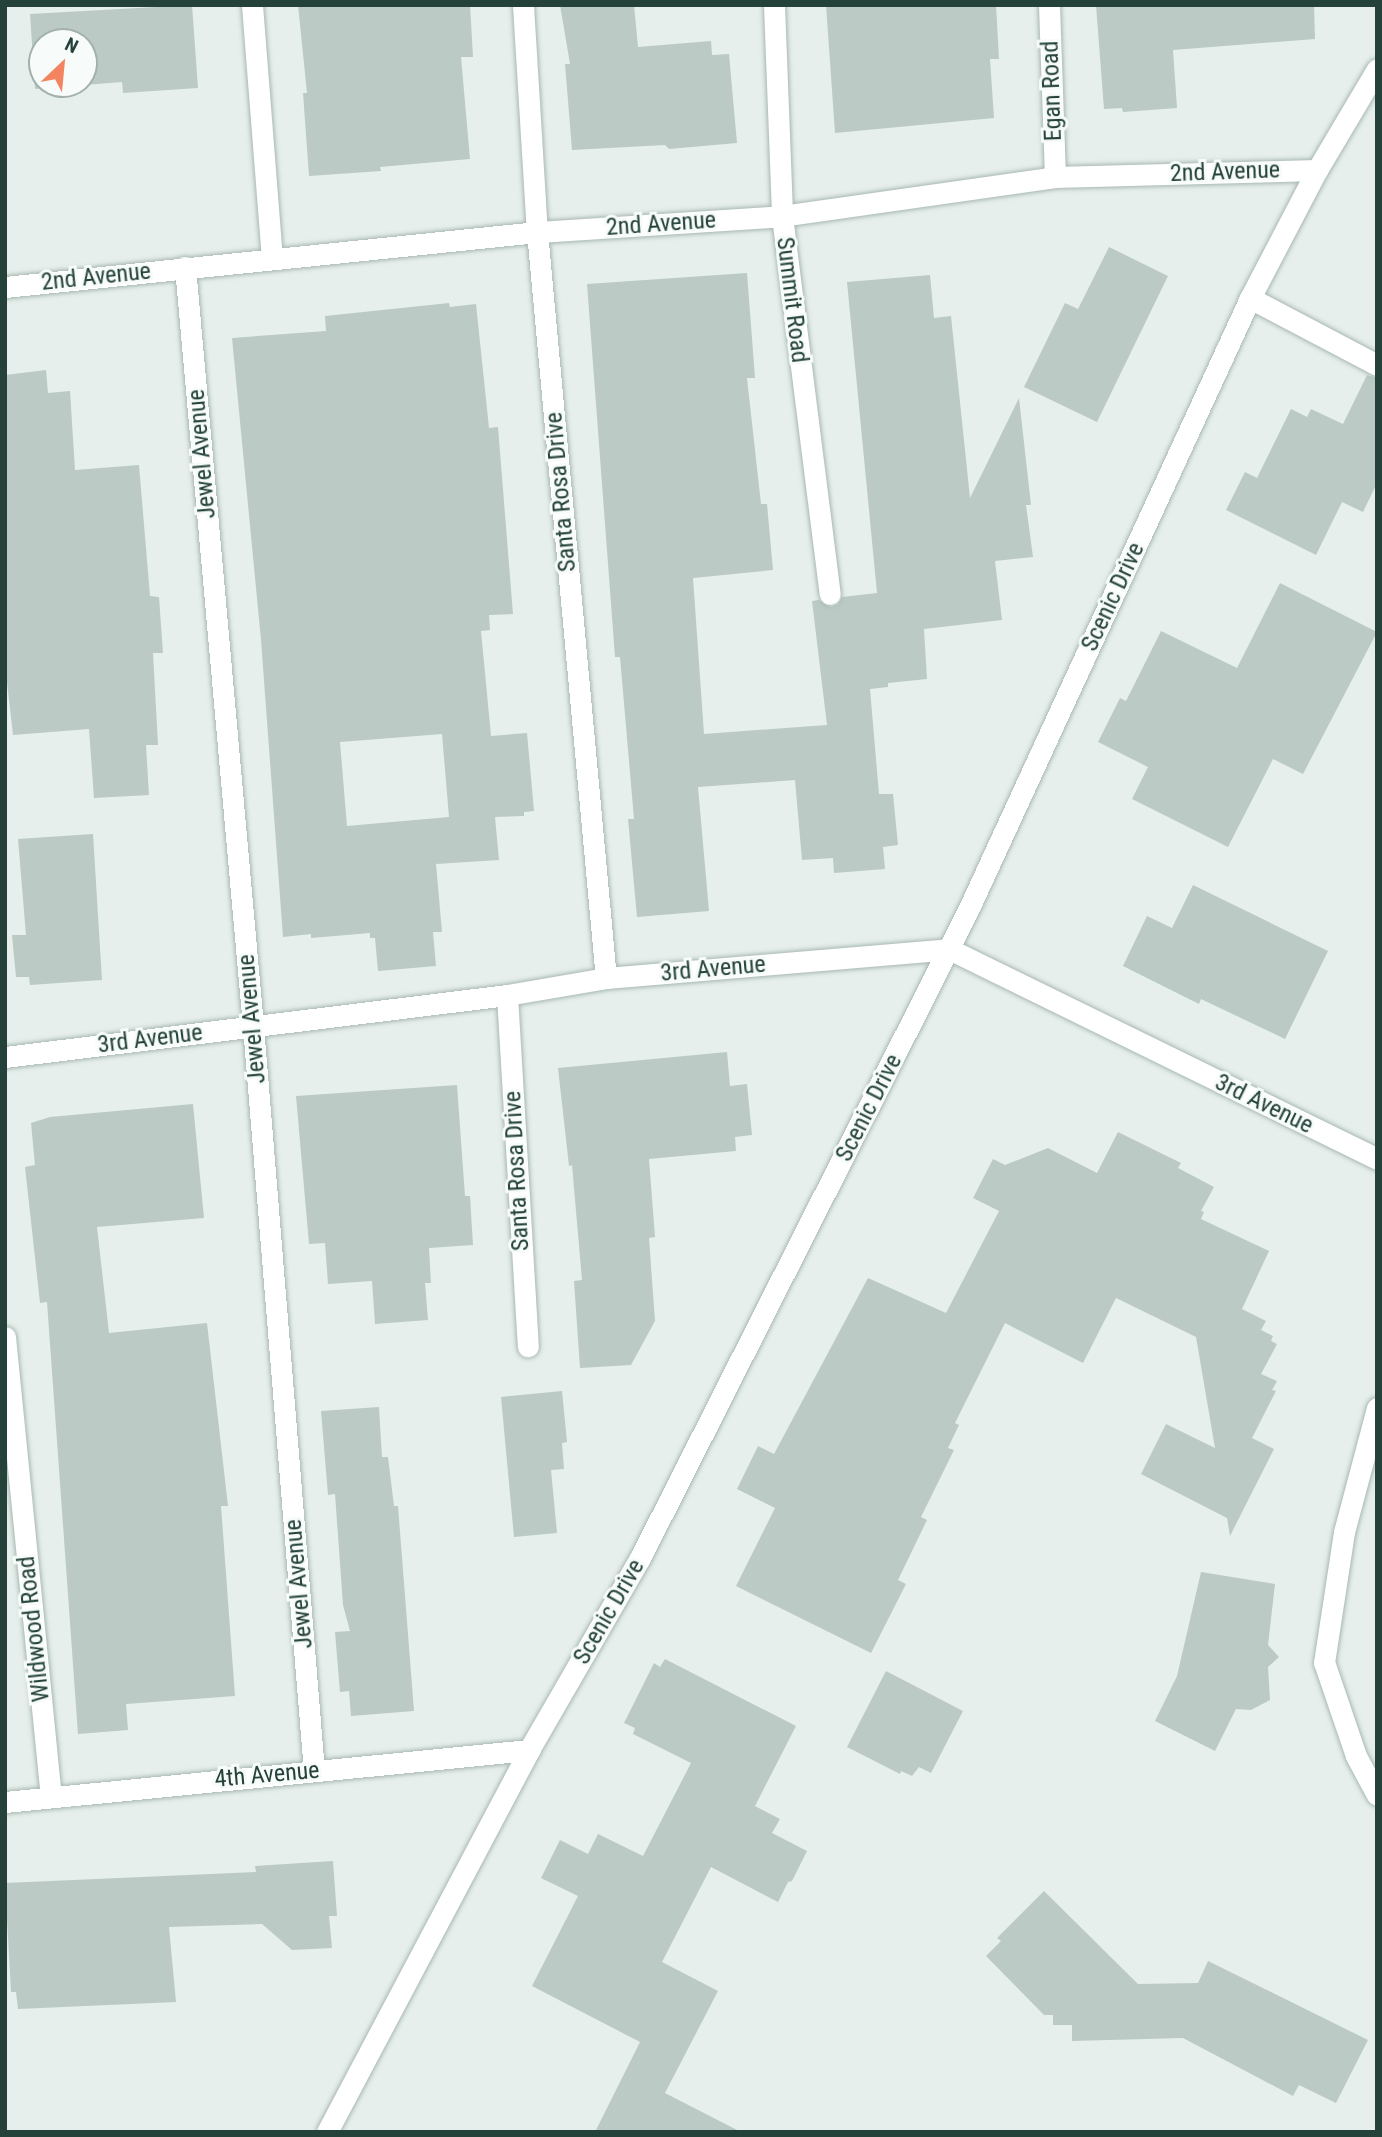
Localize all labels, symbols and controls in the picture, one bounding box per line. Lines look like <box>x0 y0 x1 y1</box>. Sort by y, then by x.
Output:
north arrow <box>28 28 98 98</box>
text: N <box>61 33 82 58</box>
street label: Egan Road <box>1036 40 1068 142</box>
street label: 2nd Avenue <box>1170 156 1280 188</box>
street label: 2nd Avenue <box>605 206 717 242</box>
street label: Summit Road <box>770 235 814 365</box>
street label: 2nd Avenue <box>40 257 152 297</box>
street label: Jewel Avenue <box>182 388 222 520</box>
street label: Santa Rosa Drive <box>540 411 582 573</box>
street label: Scenic Drive <box>1075 538 1151 656</box>
street label: 3rd Avenue <box>659 950 767 988</box>
street label: Jewel Avenue <box>232 953 272 1085</box>
street label: 3rd Avenue <box>96 1018 204 1060</box>
street label: Scenic Drive <box>830 1050 908 1166</box>
street label: 3rd Avenue <box>1210 1068 1318 1140</box>
street label: Santa Rosa Drive <box>498 1090 536 1252</box>
street label: Jewel Avenue <box>279 1518 319 1650</box>
street label: Scenic Drive <box>567 1554 651 1670</box>
street label: Wildwood Road <box>12 1555 56 1703</box>
street label: 4th Avenue <box>213 1756 321 1794</box>

